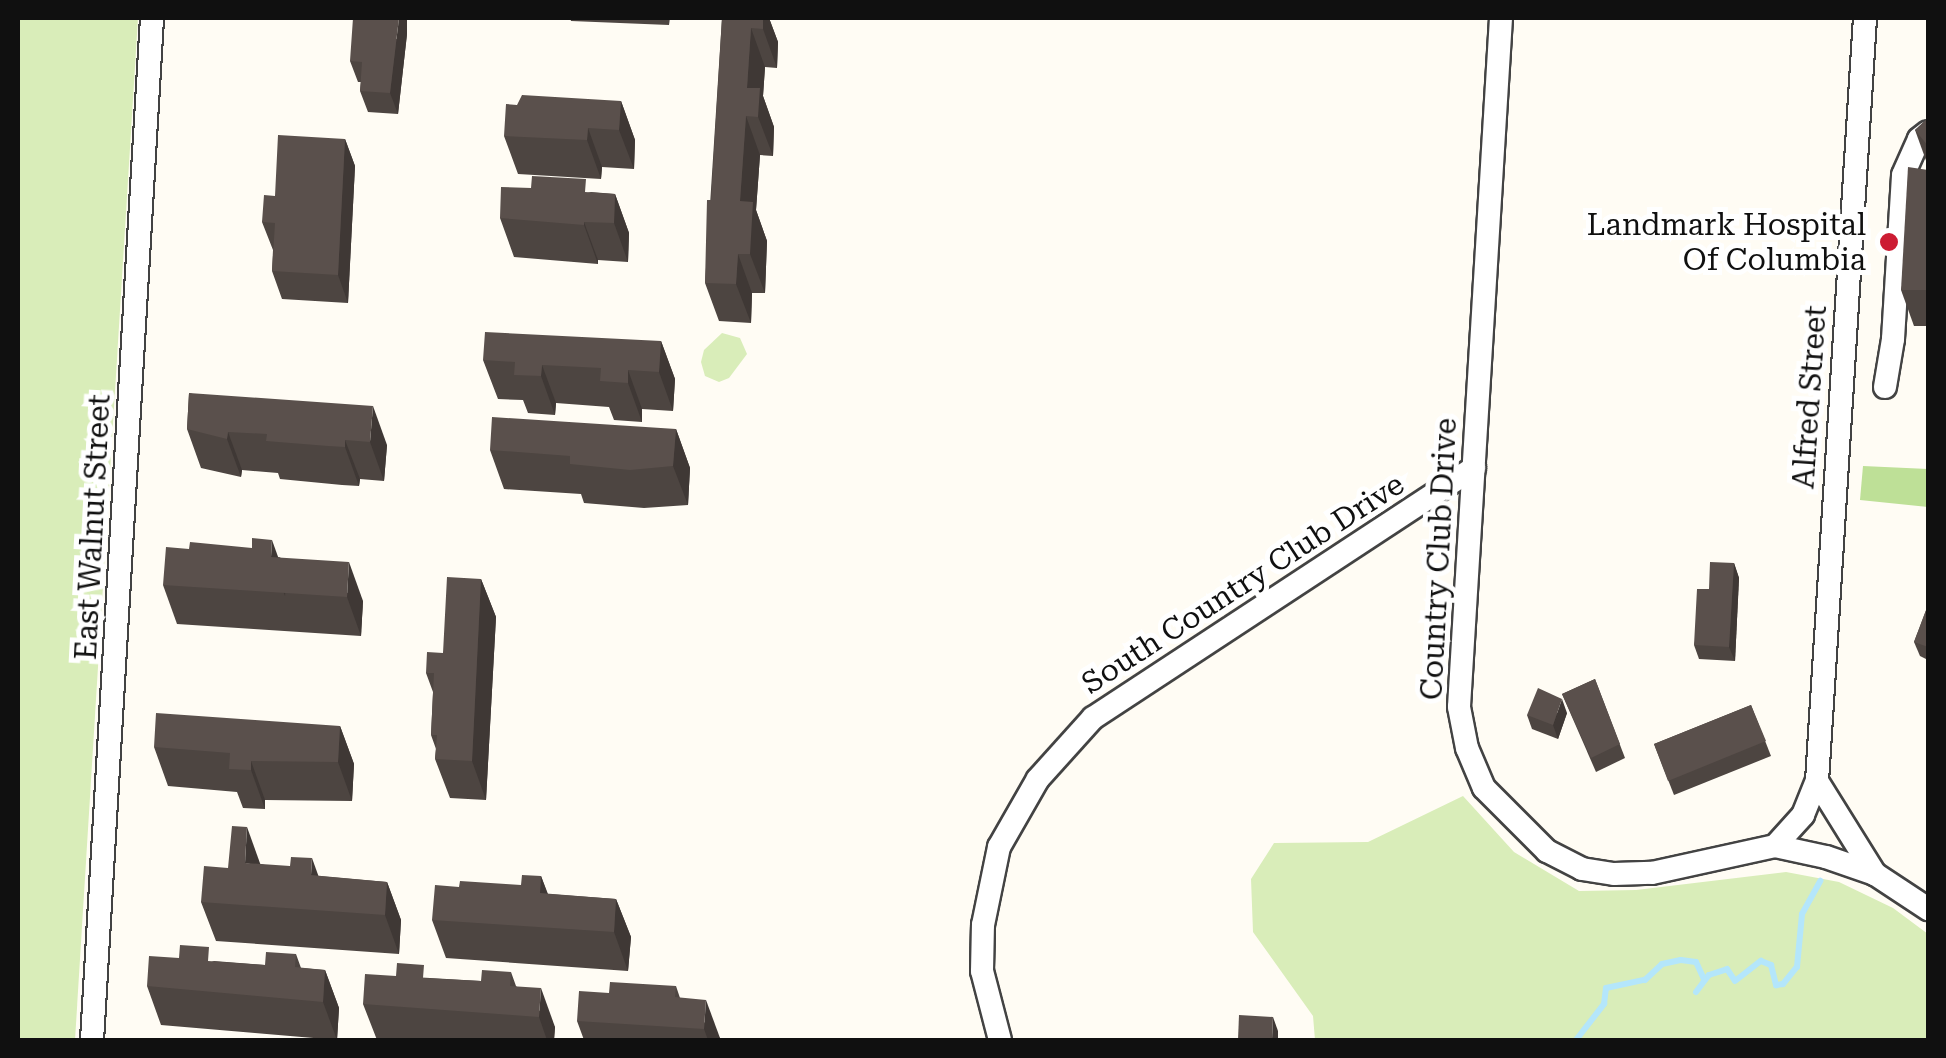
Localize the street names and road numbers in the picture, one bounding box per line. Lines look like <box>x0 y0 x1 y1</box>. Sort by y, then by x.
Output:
street label: Alfred Street <box>1786 304 1834 490</box>
street label: East Walnut Street <box>68 393 118 661</box>
street label: Country Club Drive <box>1414 417 1464 701</box>
street label: South Country Club Drive <box>1075 466 1411 702</box>

